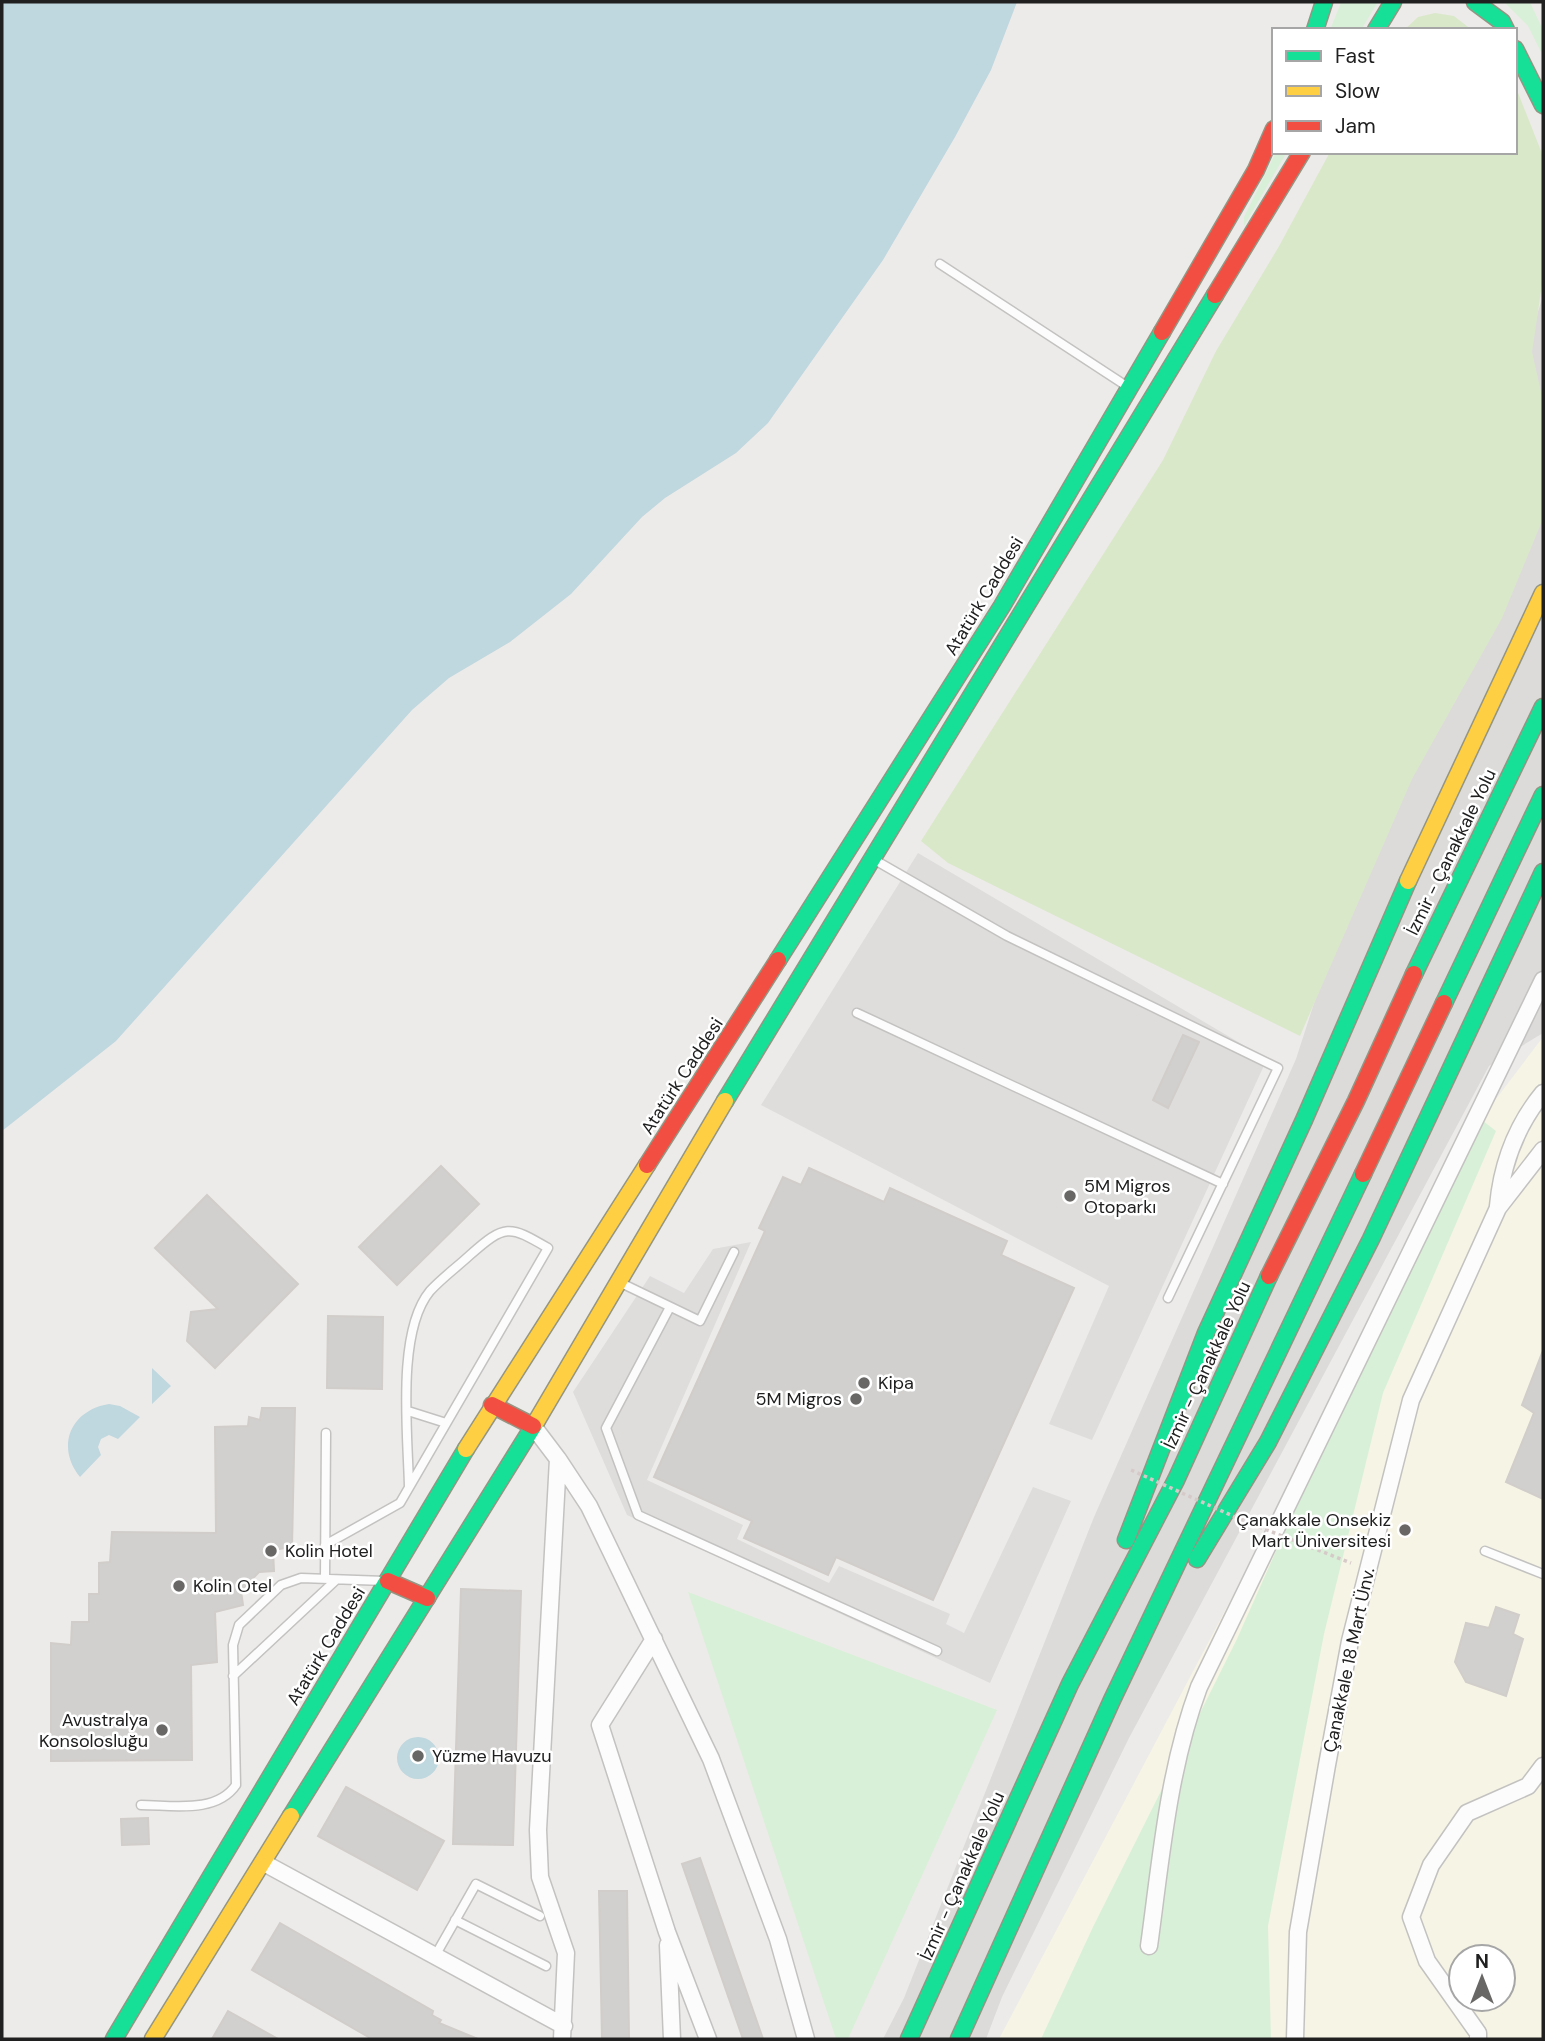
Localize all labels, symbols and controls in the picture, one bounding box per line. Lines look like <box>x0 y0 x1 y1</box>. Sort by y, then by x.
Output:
legend <box>1272 28 1517 154</box>
text: Fast <box>1335 42 1375 70</box>
text: Slow <box>1335 77 1380 105</box>
text: Jam <box>1335 112 1376 140</box>
street label: Atatürk Caddesi <box>939 532 1029 660</box>
street label: İzmir - Çanakkale Yolu <box>1400 765 1502 939</box>
street label: Atatürk Caddesi <box>635 1013 729 1139</box>
place label: 5M Migros Otoparkı <box>1084 1174 1170 1219</box>
marker: 5M Migros Otoparkı <box>1062 1188 1078 1204</box>
street label: İzmir - Çanakkale Yolu <box>1158 1277 1256 1453</box>
place label: Kipa <box>878 1371 914 1395</box>
marker: Kipa <box>856 1375 872 1391</box>
place label: 5M Migros <box>756 1387 842 1411</box>
marker: 5M Migros <box>848 1391 864 1407</box>
place label: Çanakkale Onsekiz Mart Üniversitesi <box>1236 1508 1391 1553</box>
marker: Çanakkale Onsekiz Mart Üniversitesi <box>1397 1522 1413 1538</box>
place label: Kolin Hotel <box>285 1539 373 1563</box>
marker: Kolin Hotel <box>263 1543 279 1559</box>
street label: Çanakkale 18 Mart Ünv. <box>1318 1565 1380 1755</box>
place label: Kolin Otel <box>193 1574 272 1598</box>
marker: Kolin Otel <box>171 1578 187 1594</box>
street label: Atatürk Caddesi <box>281 1582 371 1710</box>
place label: Avustralya Konsolosluğu <box>39 1708 148 1753</box>
marker: Avustralya Konsolosluğu <box>154 1722 170 1738</box>
place label: Yüzme Havuzu <box>432 1744 552 1768</box>
marker: Yüzme Havuzu <box>410 1748 426 1764</box>
street label: İzmir - Çanakkale Yolu <box>914 1788 1010 1964</box>
north arrow <box>1447 1943 1517 2013</box>
text: N <box>1475 1949 1489 1974</box>

